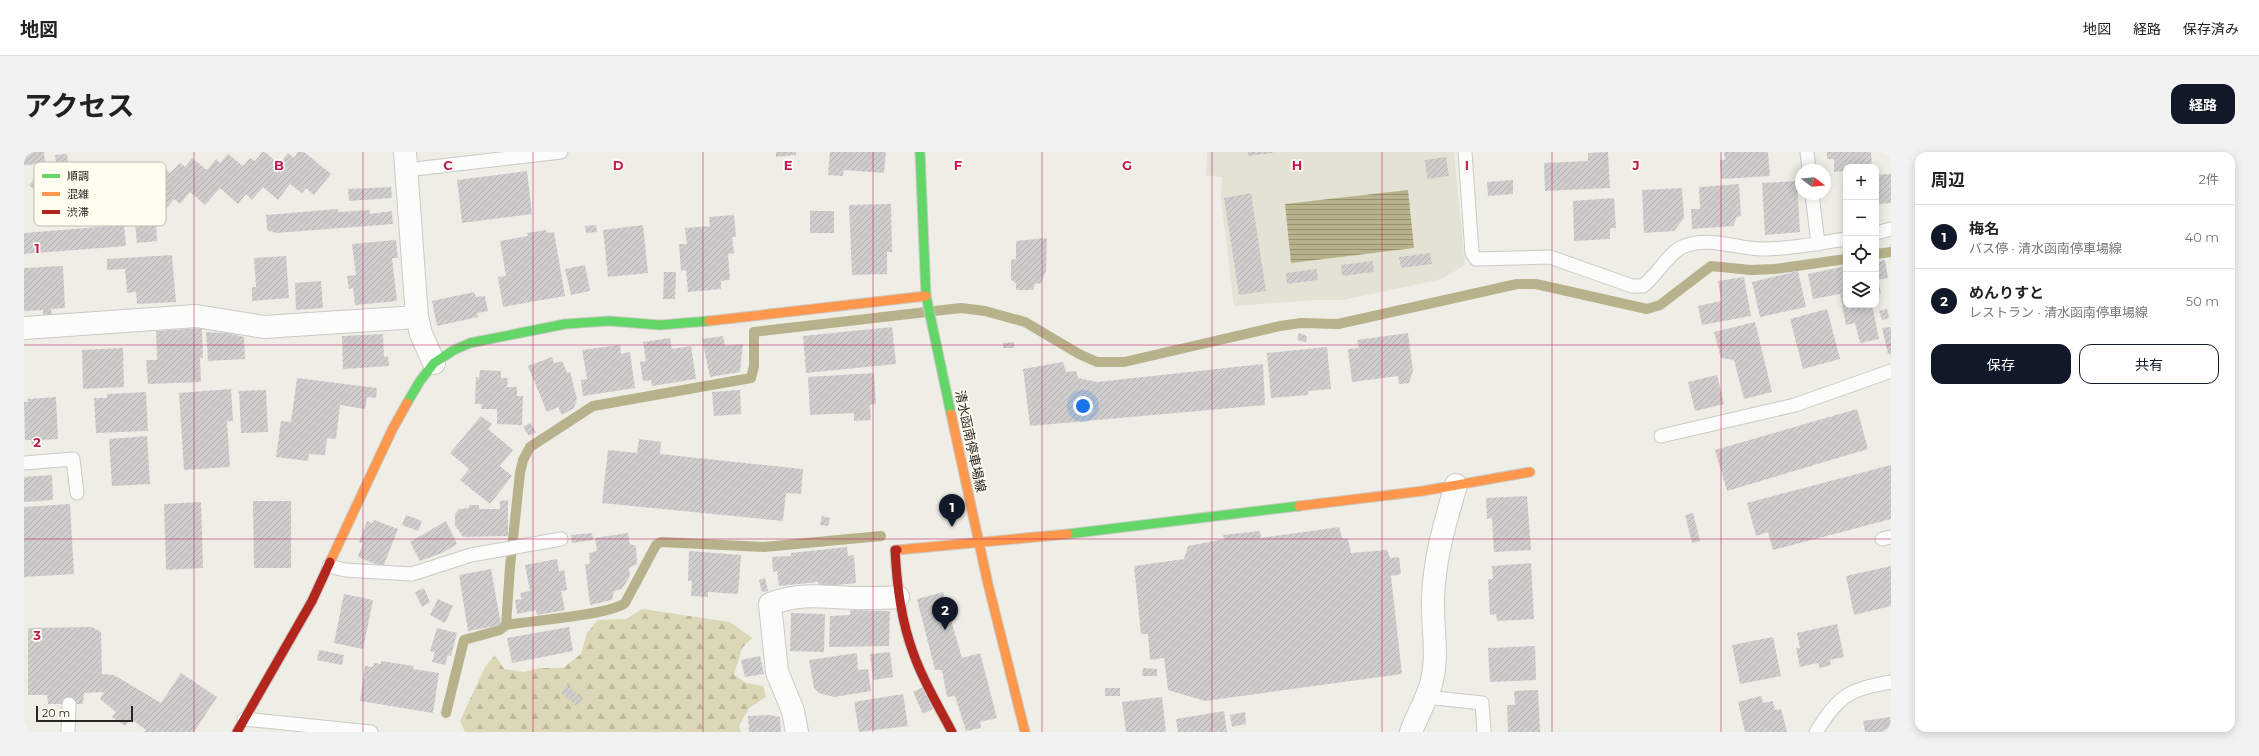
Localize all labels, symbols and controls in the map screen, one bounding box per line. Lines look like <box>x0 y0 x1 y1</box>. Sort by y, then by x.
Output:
text: 地図 <box>20 18 58 41</box>
text: 地図 <box>2083 20 2111 38</box>
text: 経路 <box>2133 20 2161 38</box>
text: 保存済み <box>2183 20 2239 38</box>
button: 経路 <box>2171 84 2235 124</box>
text: アクセス <box>24 89 135 123</box>
text: B <box>274 157 284 173</box>
text: C <box>443 157 453 173</box>
text: D <box>613 157 624 173</box>
text: E <box>784 157 793 173</box>
text: F <box>954 157 962 173</box>
text: G <box>1122 157 1132 173</box>
text: H <box>1292 157 1302 173</box>
text: I <box>1465 157 1469 173</box>
text: J <box>1631 157 1640 173</box>
legend <box>34 162 166 226</box>
north arrow <box>1795 164 1831 200</box>
map controls <box>1843 164 1879 308</box>
button: + <box>1843 164 1879 200</box>
text: 順調 <box>67 169 89 183</box>
text: 周辺 <box>1931 170 1965 190</box>
text: 2件 <box>2199 171 2219 187</box>
text: 混雑 <box>67 187 89 201</box>
button: − <box>1843 200 1879 236</box>
text: 渋滞 <box>67 205 89 219</box>
text: 梅名 <box>1969 219 1999 238</box>
text: 1 <box>1941 229 1947 245</box>
text: 40 m <box>2185 229 2219 245</box>
button: locate <box>1843 236 1879 272</box>
text: 1 <box>34 240 40 256</box>
text: バス停 · 清水函南停車場線 <box>1969 240 2122 256</box>
button: layers <box>1843 272 1879 308</box>
text: めんりすと <box>1969 283 2044 302</box>
text: 2 <box>1940 293 1948 309</box>
text: 50 m <box>2186 293 2219 309</box>
text: レストラン · 清水函南停車場線 <box>1969 304 2148 320</box>
button: 保存 <box>1931 344 2071 384</box>
button: 共有 <box>2079 344 2219 384</box>
street label: 清水函南停車場線 <box>952 388 990 494</box>
your location <box>1073 396 1093 416</box>
text: 2 <box>33 434 41 450</box>
pin: 1 <box>939 494 965 527</box>
pin: 2 <box>932 597 958 630</box>
text: 3 <box>32 627 41 643</box>
scale bar <box>36 704 133 723</box>
text: 20 m <box>42 706 70 720</box>

